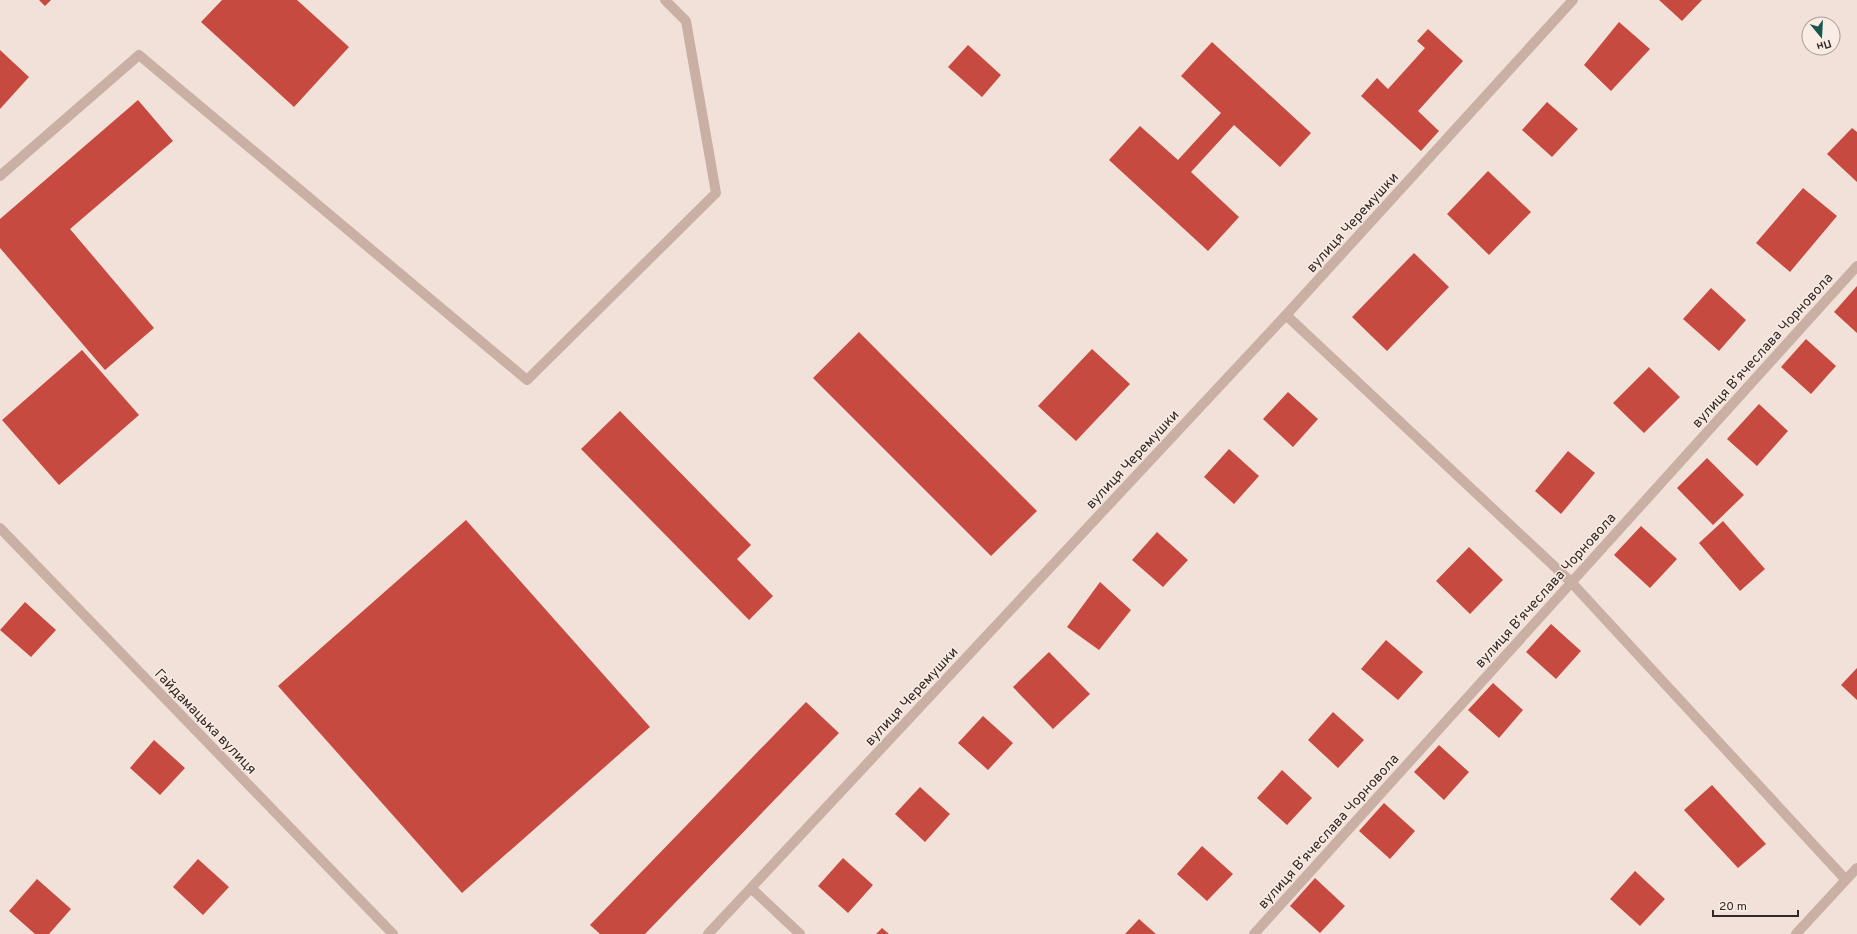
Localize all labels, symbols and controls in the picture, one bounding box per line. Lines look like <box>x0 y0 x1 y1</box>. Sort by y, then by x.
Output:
north arrow <box>1801 16 1841 56</box>
text: Пн <box>1815 36 1833 54</box>
street label: вулиця Черемушки <box>1304 169 1403 277</box>
street label: вулиця Вʼячеслава Чорновола <box>1689 270 1837 432</box>
street label: вулиця Черемушки <box>1083 407 1183 513</box>
street label: вулиця Вʼячеслава Чорновола <box>1472 510 1620 672</box>
street label: вулиця Черемушки <box>862 644 962 750</box>
street label: Гайдамацька вулиця <box>150 666 260 778</box>
street label: вулиця Вʼячеслава Чорновола <box>1255 751 1403 913</box>
scale bar <box>1713 892 1798 918</box>
text: 20 m <box>1719 899 1747 915</box>

